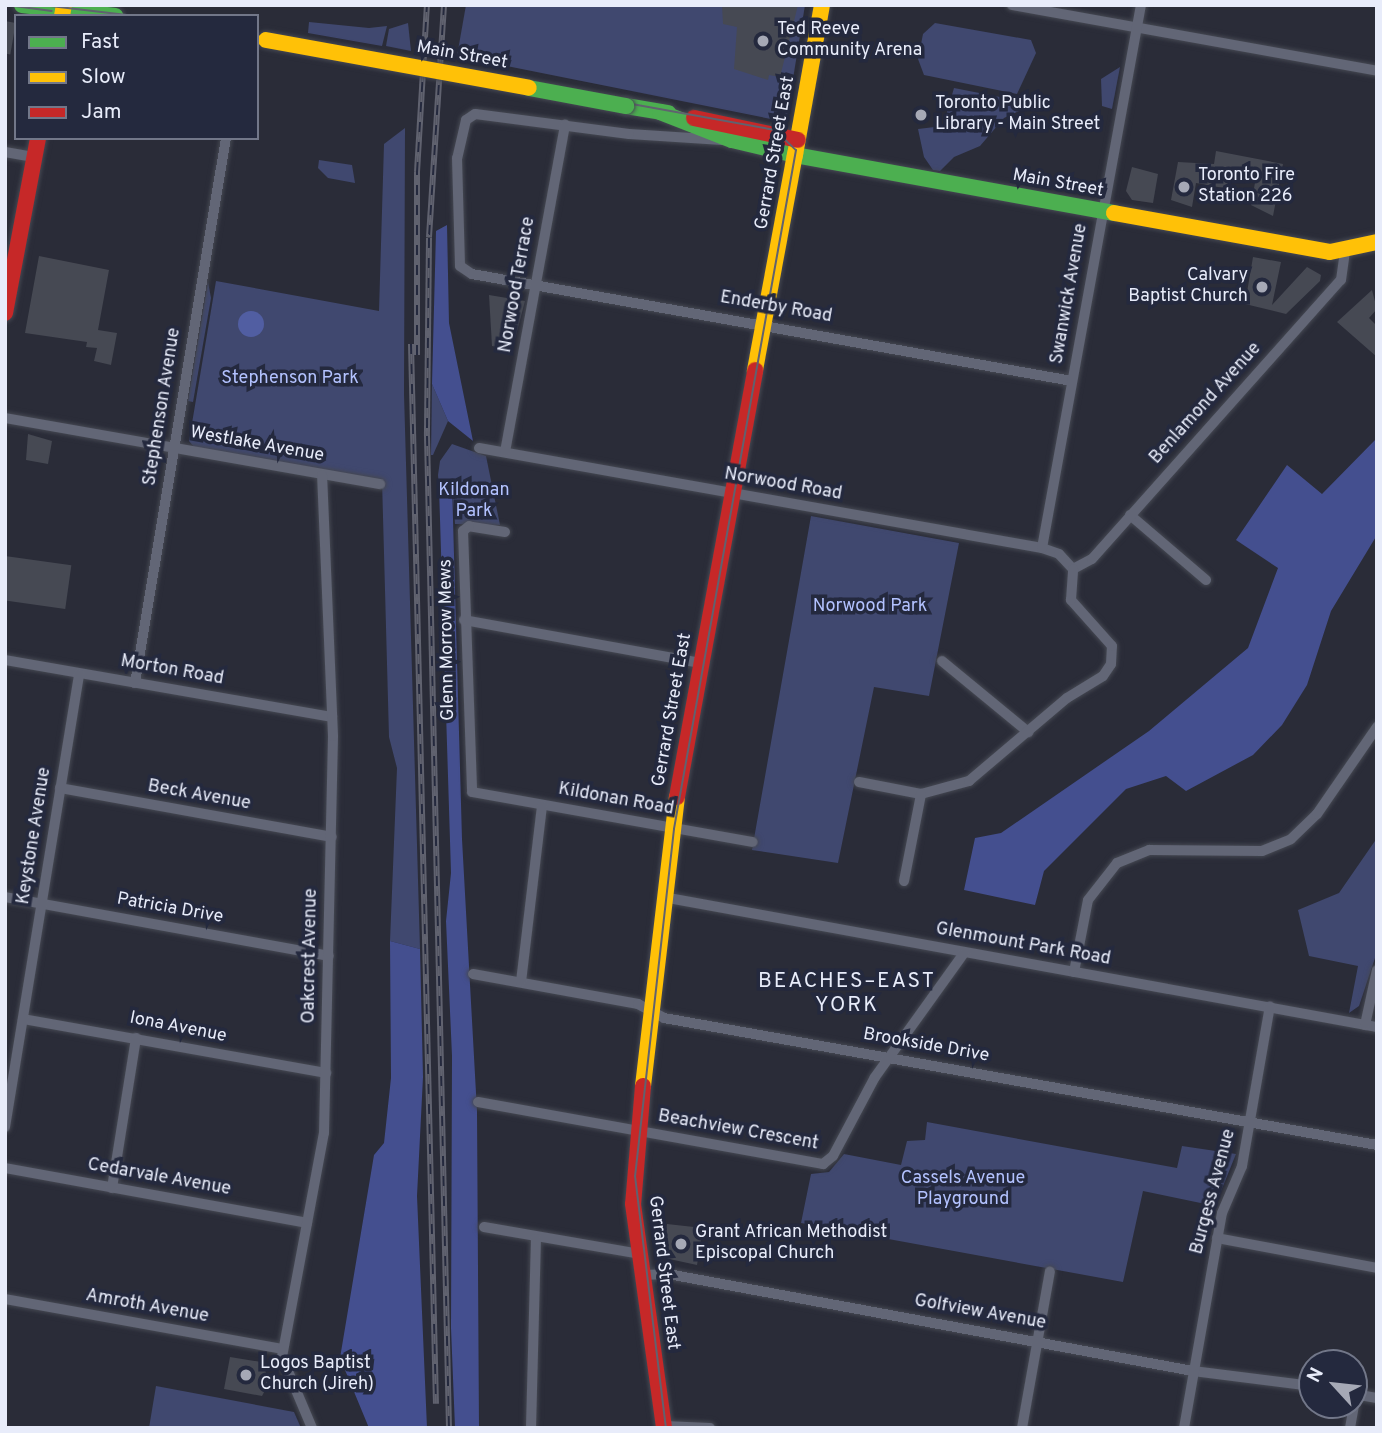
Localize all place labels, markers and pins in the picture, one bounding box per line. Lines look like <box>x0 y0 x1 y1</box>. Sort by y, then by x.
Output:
place label: Ted Reeve Community Arena <box>777 20 923 62</box>
marker: Ted Reeve Community Arena <box>755 33 771 49</box>
place label: Toronto Public Library - Main Street <box>935 94 1100 136</box>
marker: Toronto Public Library - Main Street <box>913 107 929 123</box>
place label: Toronto Fire Station 226 <box>1198 166 1295 208</box>
marker: Toronto Fire Station 226 <box>1176 179 1192 195</box>
place label: Calvary Baptist Church <box>1128 266 1248 308</box>
marker: Calvary Baptist Church <box>1254 279 1270 295</box>
place label: Grant African Methodist Episcopal Church <box>695 1223 888 1266</box>
marker: Grant African Methodist Episcopal Church <box>673 1236 689 1252</box>
place label: Logos Baptist Church (Jireh) <box>260 1354 374 1396</box>
marker: Logos Baptist Church (Jireh) <box>238 1367 254 1383</box>

